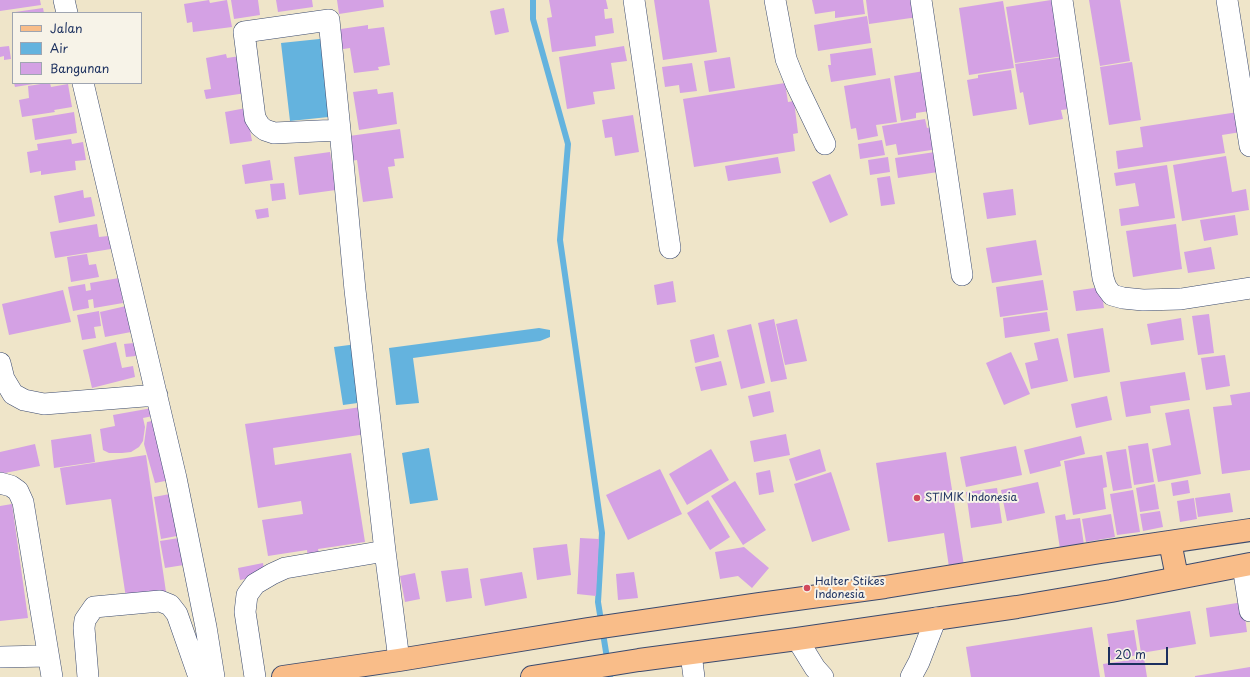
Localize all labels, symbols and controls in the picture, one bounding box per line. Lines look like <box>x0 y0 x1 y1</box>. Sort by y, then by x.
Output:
legend <box>12 12 142 84</box>
text: Jalan <box>50 19 83 37</box>
text: Air <box>50 39 68 57</box>
text: Bangunan <box>50 59 109 77</box>
place label: STIMIK Indonesia <box>925 491 1017 505</box>
marker: STIMIK Indonesia <box>912 493 922 503</box>
place label: Halter Stikes Indonesia <box>815 575 884 601</box>
marker: Halter Stikes Indonesia <box>802 583 812 593</box>
scale bar <box>1110 639 1170 665</box>
text: 20 m <box>1115 645 1146 663</box>

